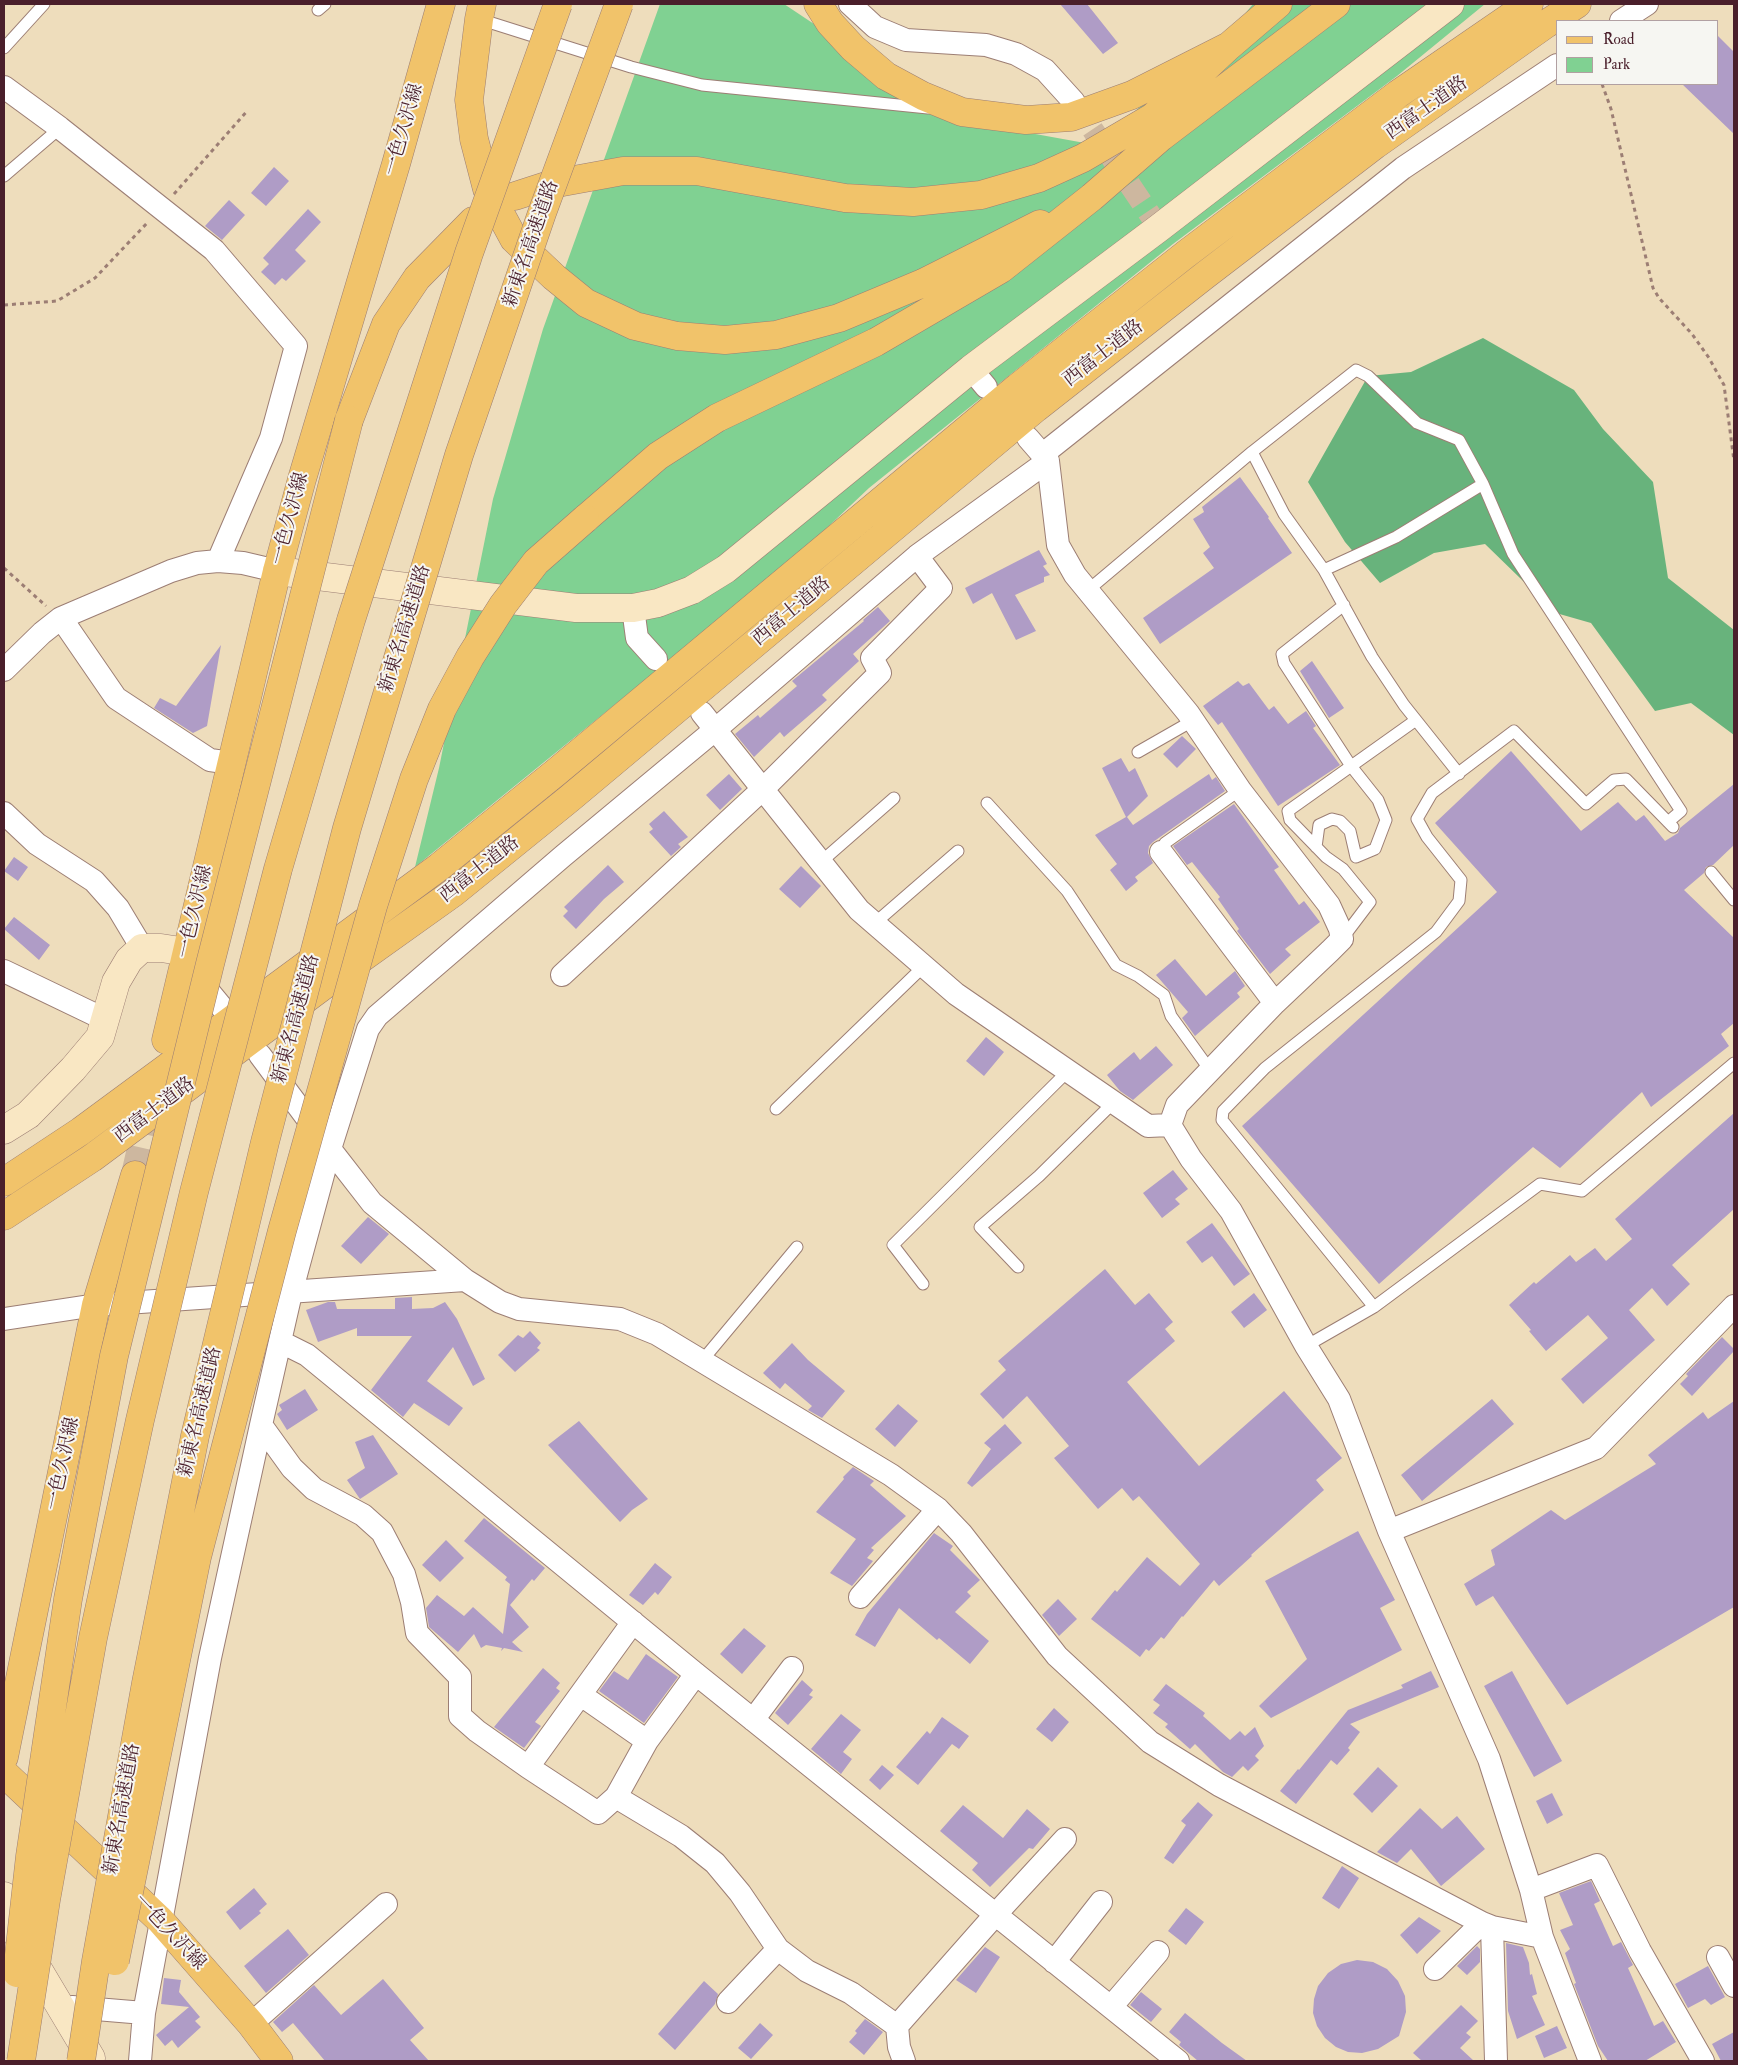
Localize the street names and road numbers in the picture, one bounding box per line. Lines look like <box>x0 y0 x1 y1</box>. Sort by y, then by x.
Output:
street label: 西富士道路 <box>1382 72 1472 146</box>
street label: 一色久沢線 <box>381 81 429 179</box>
street label: 新東名高速道路 <box>500 177 564 311</box>
street label: 西富士道路 <box>1060 316 1148 392</box>
street label: 一色久沢線 <box>268 470 314 568</box>
street label: 新東名高速道路 <box>376 562 436 696</box>
street label: 西富士道路 <box>748 573 836 651</box>
street label: 西富士道路 <box>436 832 524 908</box>
street label: 一色久沢線 <box>174 863 218 961</box>
street label: 新東名高速道路 <box>269 952 325 1086</box>
street label: 西富士道路 <box>110 1073 200 1149</box>
street label: 新東名高速道路 <box>175 1345 227 1479</box>
street label: 一色久沢線 <box>43 1415 85 1513</box>
street label: 新東名高速道路 <box>100 1742 146 1876</box>
street label: 一色久沢線 <box>128 1890 210 1976</box>

